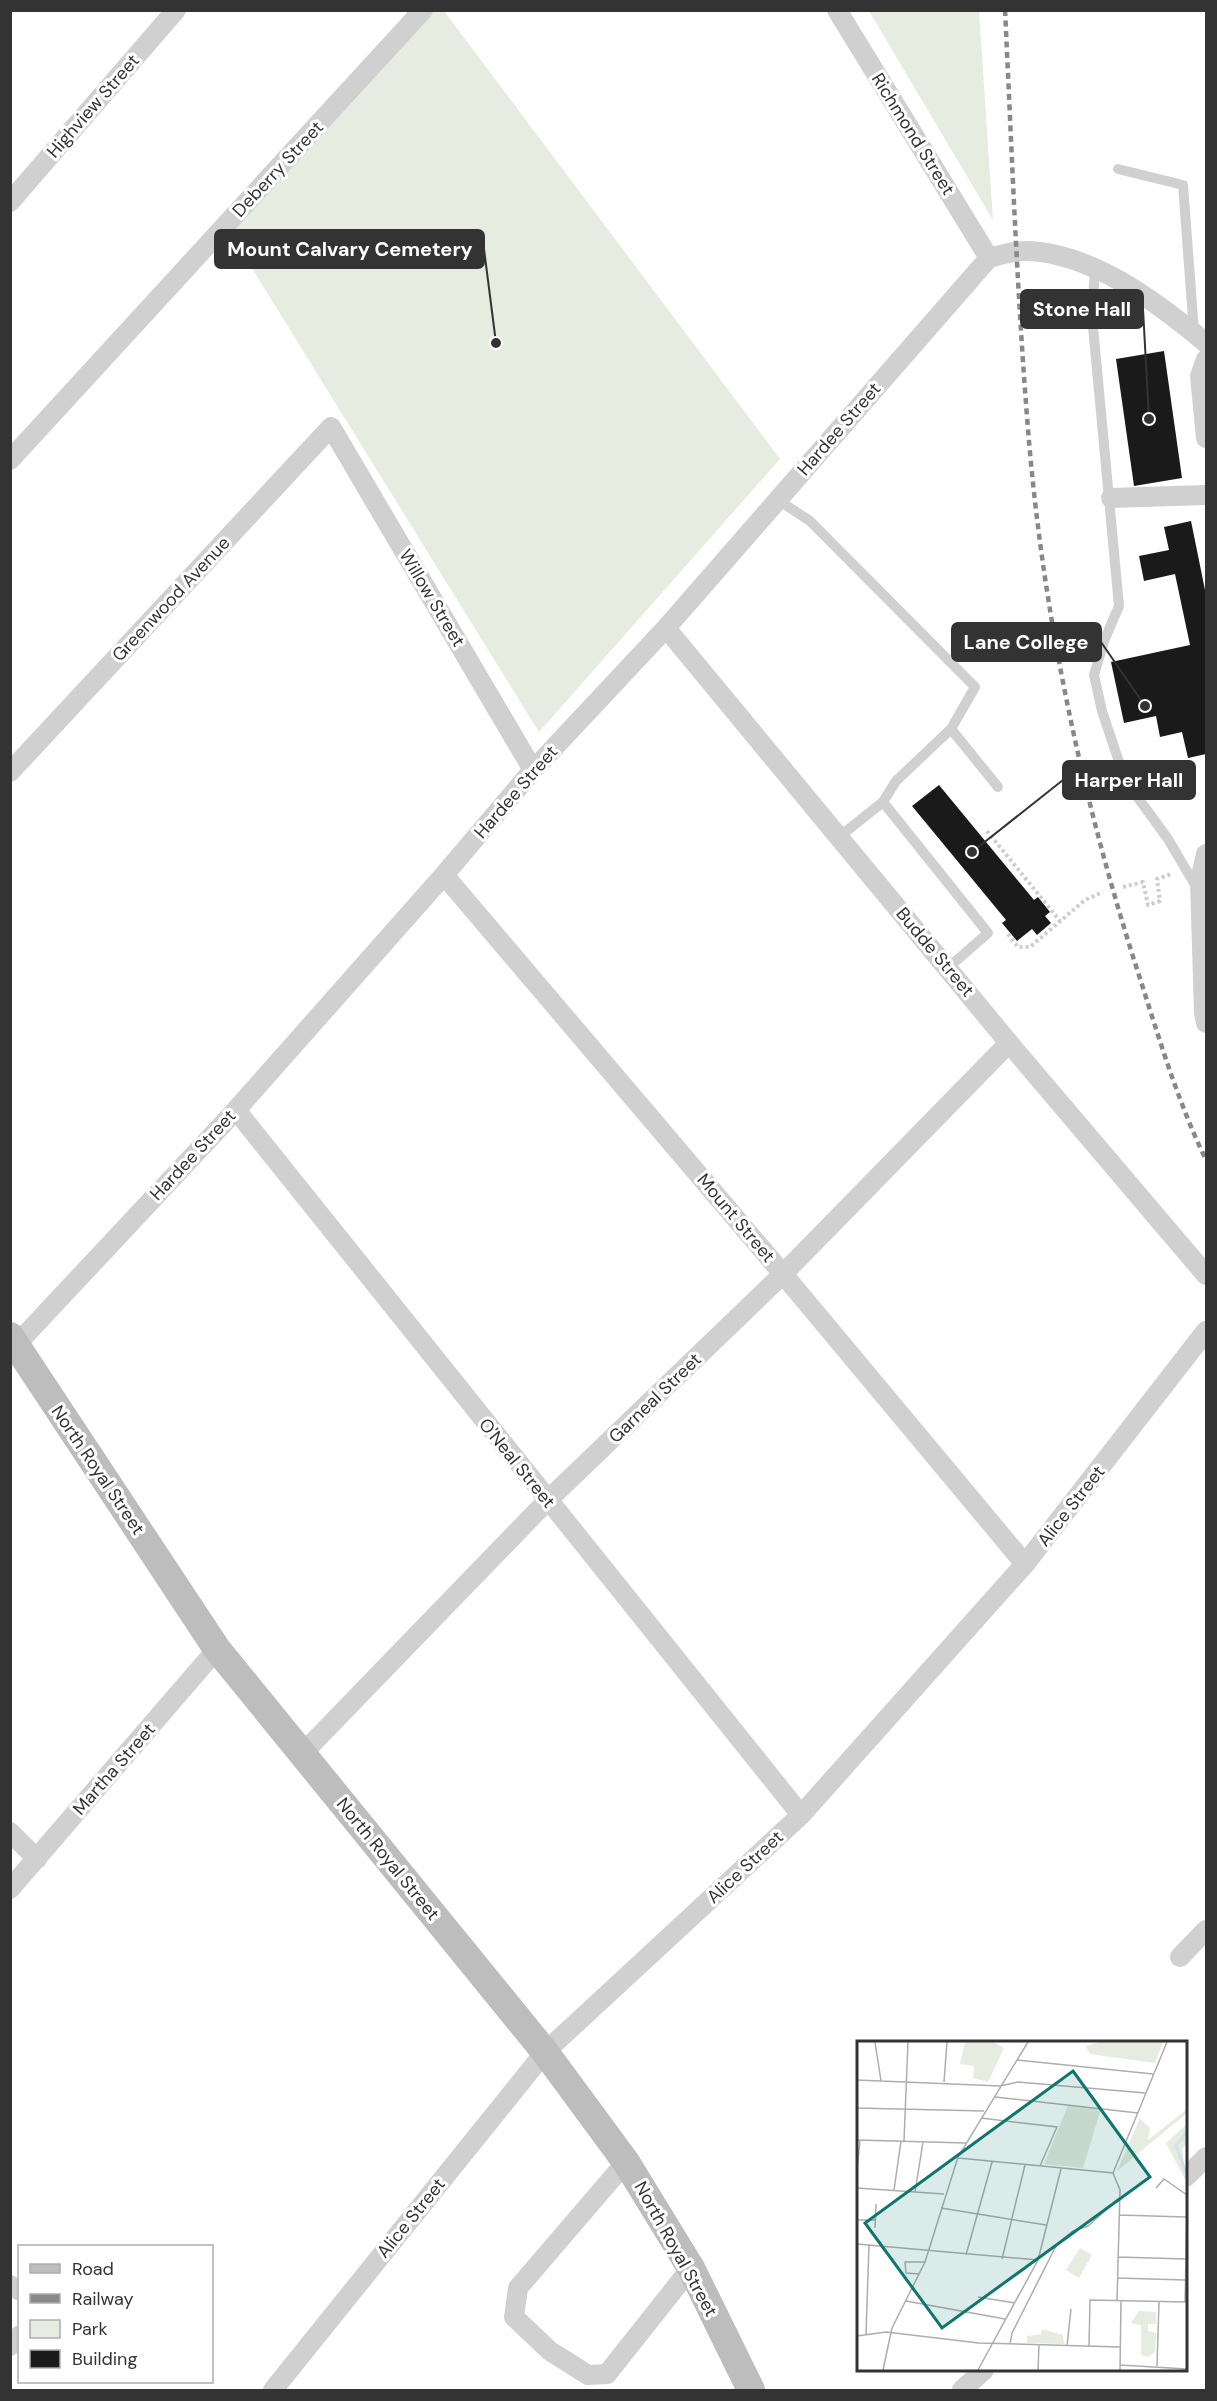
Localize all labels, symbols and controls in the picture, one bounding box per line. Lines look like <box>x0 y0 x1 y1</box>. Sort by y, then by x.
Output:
street label: Highview Street <box>41 49 145 163</box>
street label: Richmond Street <box>866 68 960 200</box>
street label: Deberry Street <box>227 116 329 222</box>
callout: Mount Calvary Cemetery <box>215 230 484 268</box>
text: Mount Calvary Cemetery <box>227 236 473 262</box>
callout: Stone Hall <box>1021 290 1143 328</box>
text: Stone Hall <box>1033 296 1131 322</box>
street label: Hardee Street <box>792 377 886 481</box>
street label: Greenwood Avenue <box>107 531 235 667</box>
street label: Willow Street <box>393 545 471 651</box>
callout: Lane College <box>952 623 1101 661</box>
text: Lane College <box>964 629 1088 655</box>
street label: Hardee Street <box>469 740 563 844</box>
callout: Harper Hall <box>1063 761 1195 799</box>
text: Harper Hall <box>1075 767 1183 793</box>
street label: Budde Street <box>891 902 979 1002</box>
street label: Hardee Street <box>145 1104 241 1206</box>
street label: Mount Street <box>692 1168 780 1268</box>
street label: Garneal Street <box>603 1348 707 1448</box>
street label: North Royal Street <box>46 1401 150 1539</box>
street label: O'Neal Street <box>473 1413 561 1513</box>
street label: Alice Street <box>1032 1461 1110 1551</box>
street label: Martha Street <box>67 1718 161 1820</box>
street label: North Royal Street <box>331 1793 445 1925</box>
street label: Alice Street <box>701 1825 789 1909</box>
inset map <box>857 2041 1187 2371</box>
street label: Alice Street <box>371 2173 451 2263</box>
street label: North Royal Street <box>629 2177 723 2321</box>
legend <box>18 2245 213 2383</box>
text: Road <box>72 2257 114 2281</box>
text: Railway <box>72 2287 134 2311</box>
text: Park <box>72 2317 108 2341</box>
text: Building <box>72 2347 137 2371</box>

